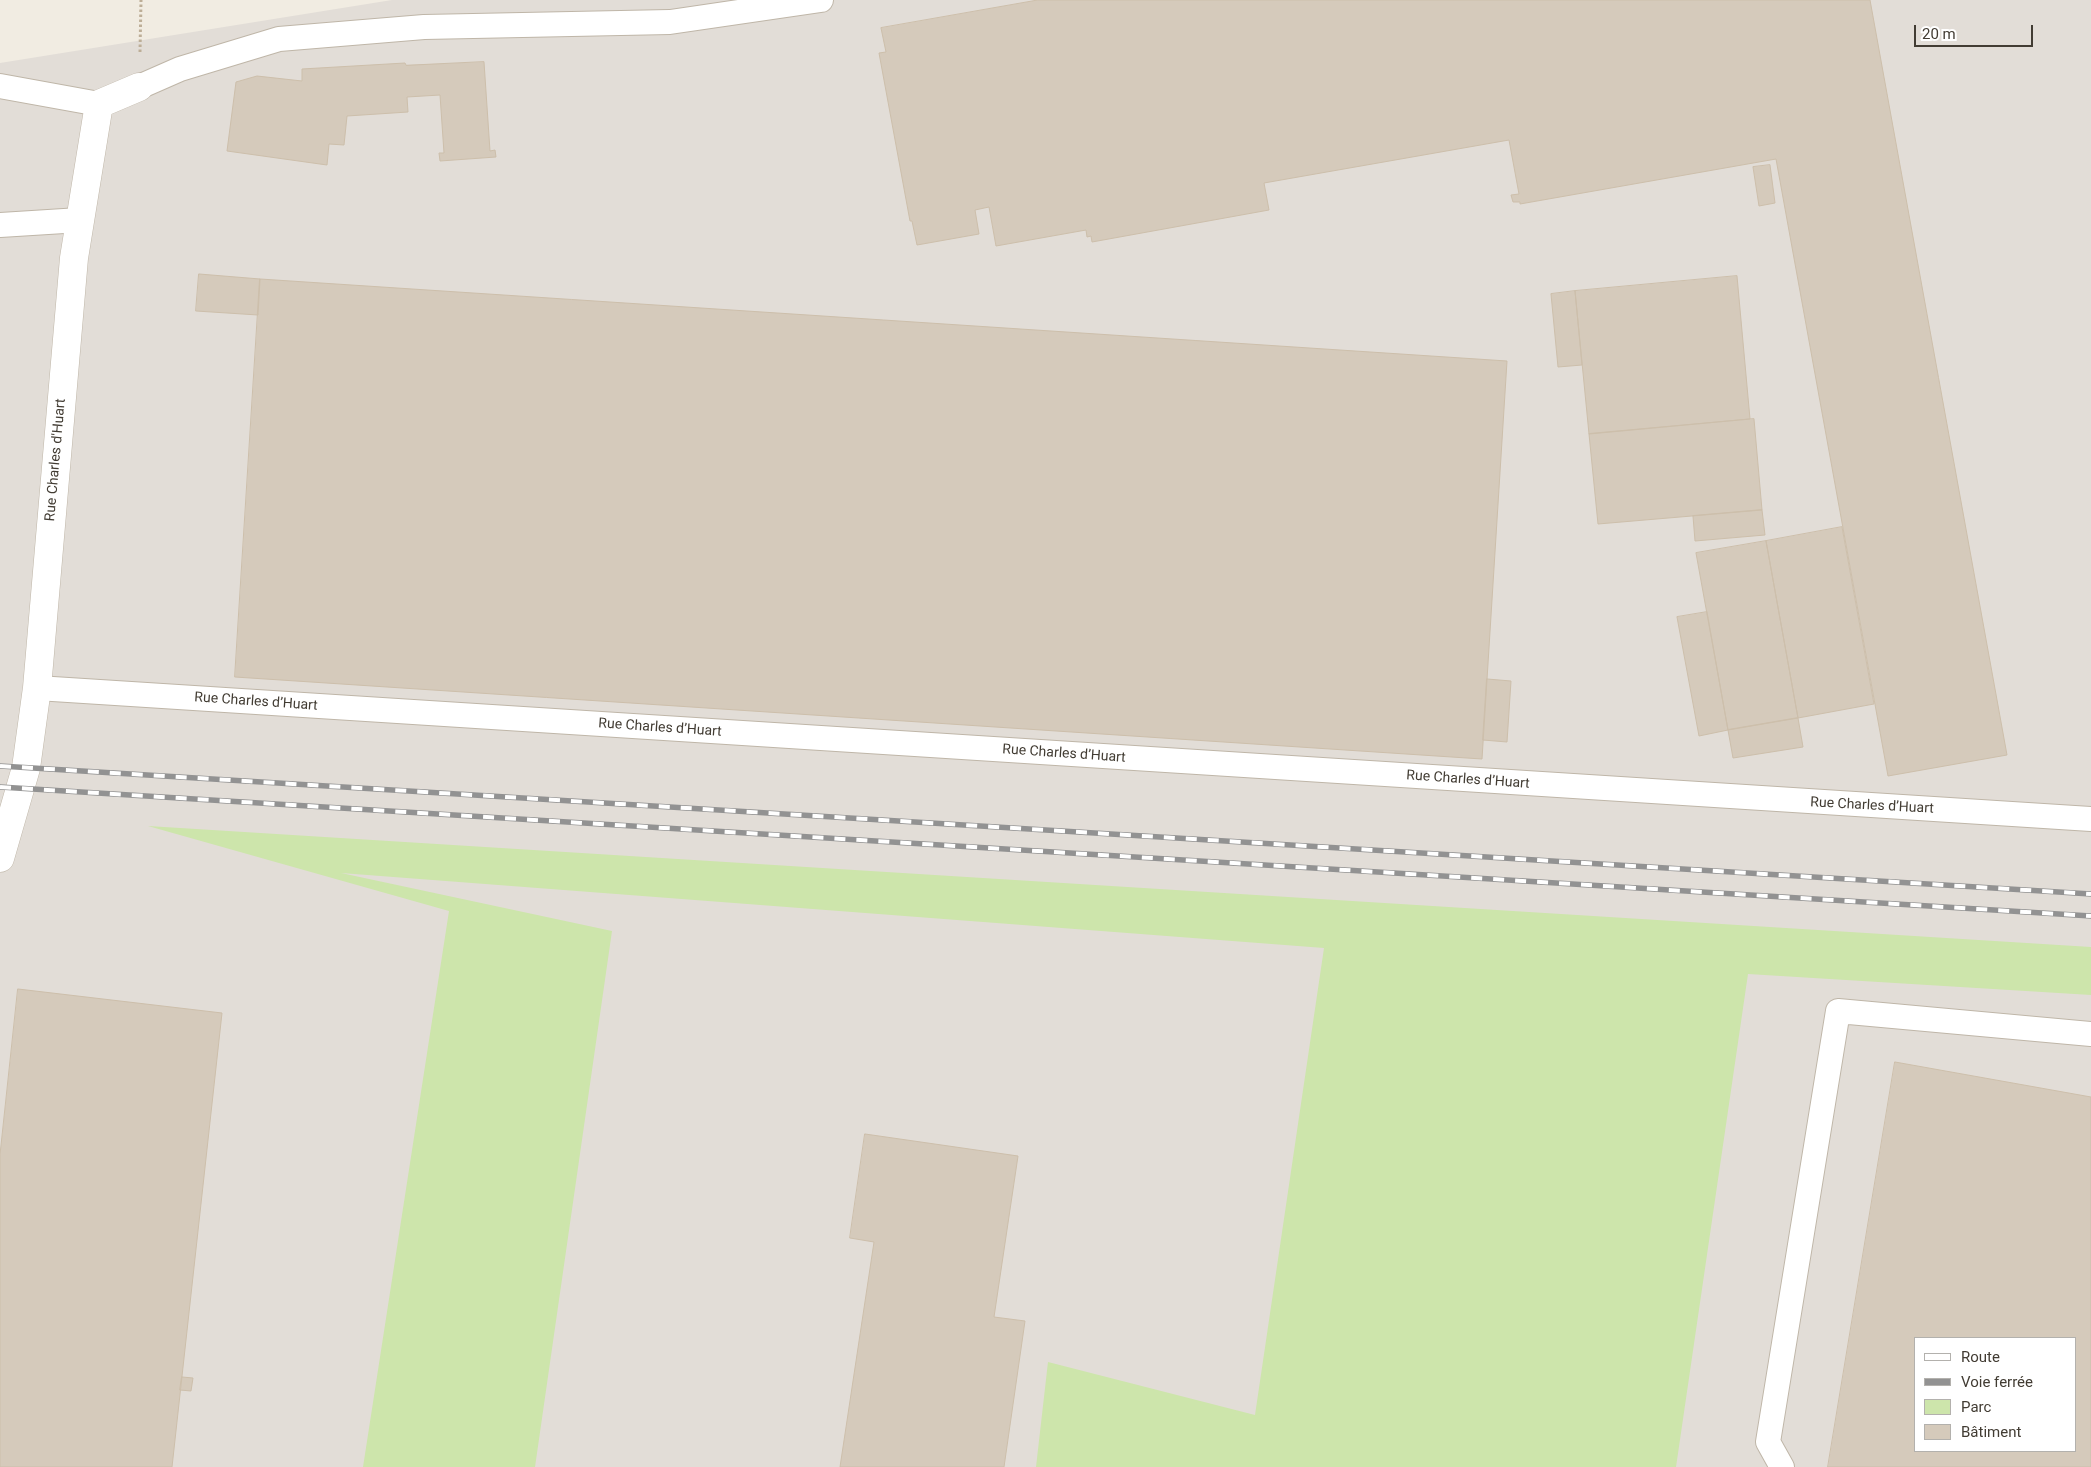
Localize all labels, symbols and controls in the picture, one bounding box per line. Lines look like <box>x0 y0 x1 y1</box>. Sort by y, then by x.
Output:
scale bar <box>1916 15 2035 47</box>
text: 20 m <box>1922 25 1956 43</box>
street label: Rue Charles d'Huart <box>42 398 70 522</box>
street label: Rue Charles d’Huart <box>194 689 318 715</box>
street label: Rue Charles d’Huart <box>598 715 722 741</box>
street label: Rue Charles d’Huart <box>1002 741 1126 767</box>
street label: Rue Charles d’Huart <box>1406 767 1530 793</box>
street label: Rue Charles d’Huart <box>1810 794 1934 818</box>
legend <box>1914 1337 2076 1452</box>
text: Route <box>1961 1348 2000 1366</box>
text: Voie ferrée <box>1961 1373 2033 1391</box>
text: Parc <box>1961 1398 1991 1416</box>
text: Bâtiment <box>1961 1423 2021 1441</box>

